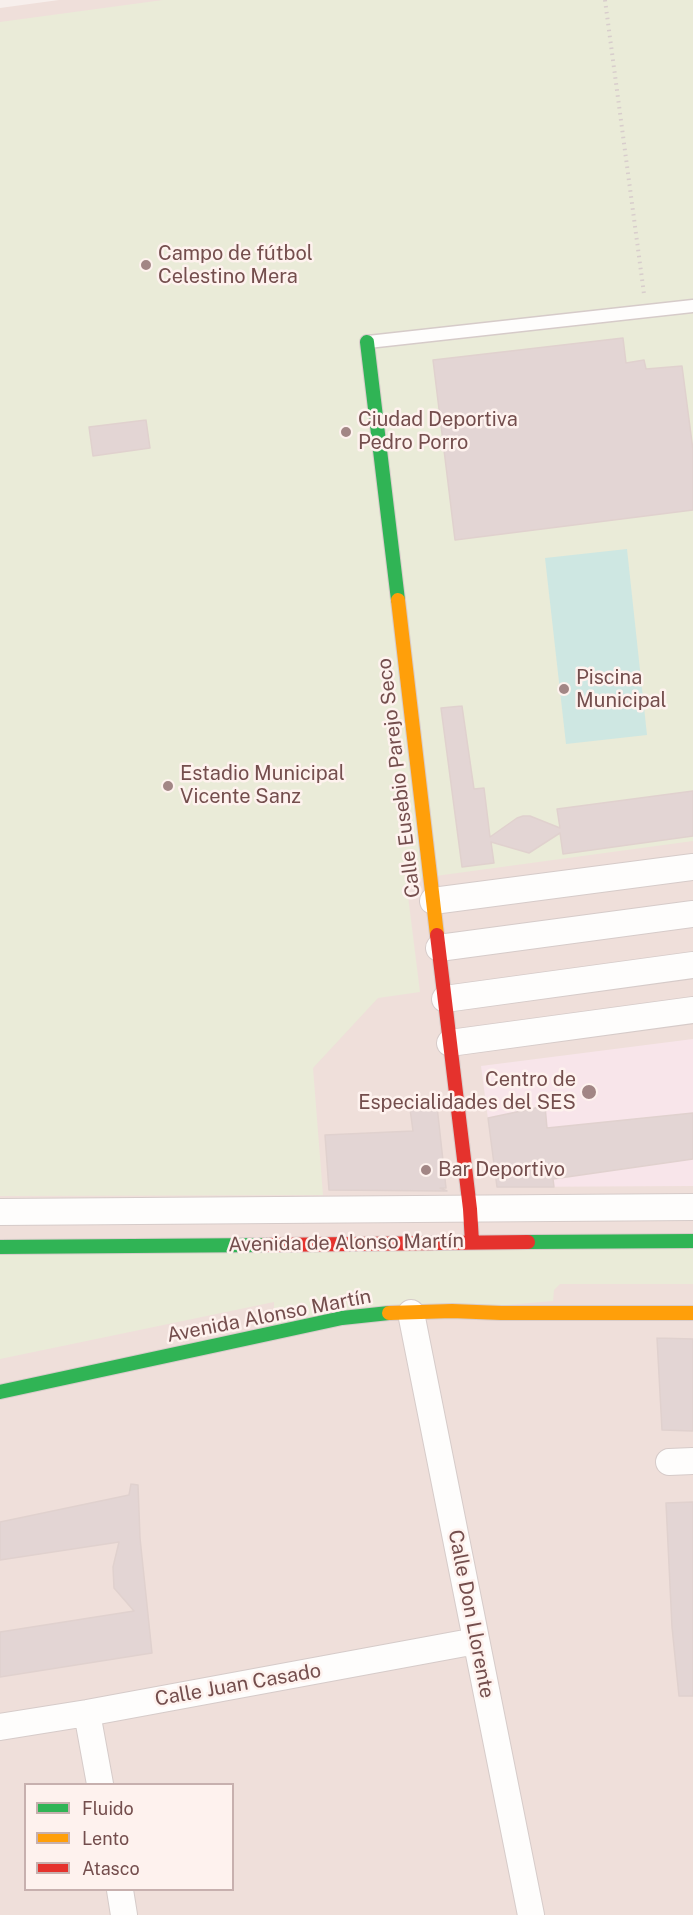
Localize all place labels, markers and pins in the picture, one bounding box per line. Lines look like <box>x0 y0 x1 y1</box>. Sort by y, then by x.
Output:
place label: Campo de fútbol Celestino Mera <box>158 242 313 289</box>
marker: Campo de fútbol Celestino Mera <box>139 258 153 272</box>
place label: Ciudad Deportiva Pedro Porro <box>358 408 518 455</box>
marker: Ciudad Deportiva Pedro Porro <box>339 425 353 439</box>
place label: Piscina Municipal <box>576 666 667 713</box>
marker: Piscina Municipal <box>557 682 571 696</box>
place label: Estadio Municipal Vicente Sanz <box>180 762 345 809</box>
marker: Estadio Municipal Vicente Sanz <box>161 779 175 793</box>
place label: Centro de Especialidades del SES <box>358 1068 576 1115</box>
marker: Centro de Especialidades del SES <box>580 1083 598 1101</box>
place label: Bar Deportivo <box>438 1158 565 1182</box>
marker: Bar Deportivo <box>419 1163 433 1177</box>

